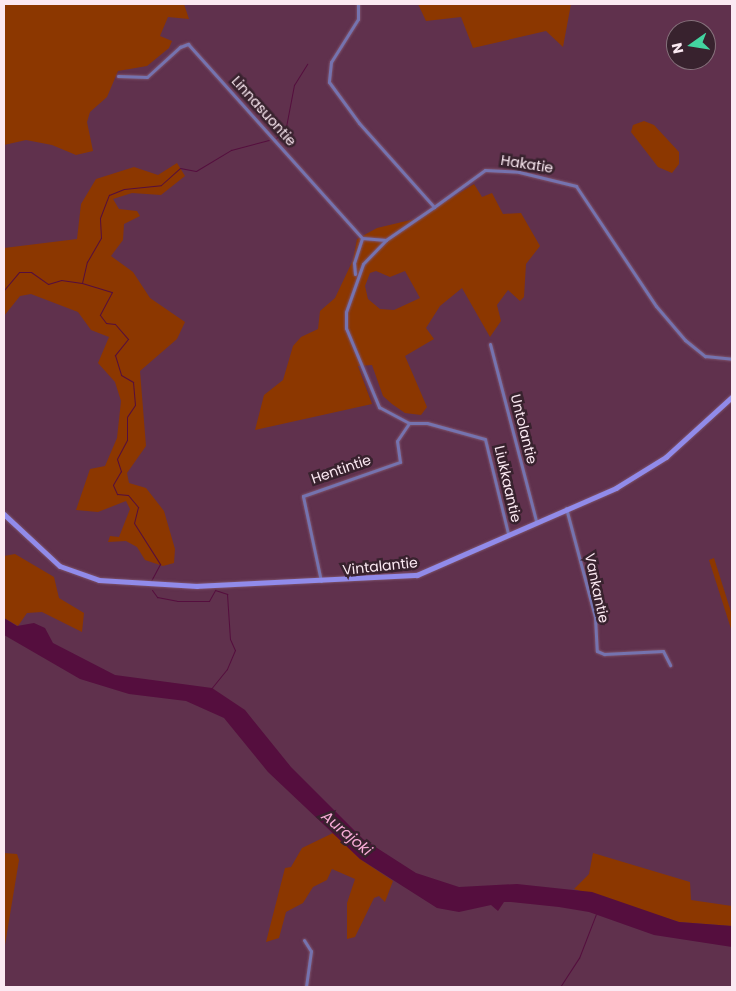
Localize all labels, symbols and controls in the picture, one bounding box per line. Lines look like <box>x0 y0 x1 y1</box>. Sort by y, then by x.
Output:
north arrow <box>666 20 716 70</box>
text: N <box>666 41 688 56</box>
street label: Linnasuontie <box>228 73 300 149</box>
street label: Hakatie <box>499 152 555 176</box>
street label: Untolantie <box>507 392 541 466</box>
street label: Liukkaantie <box>491 444 525 524</box>
street label: Hentintie <box>309 451 373 487</box>
street label: Vankantie <box>581 552 613 624</box>
street label: Vintalantie <box>342 554 418 578</box>
water label: Aurajoki <box>318 807 376 859</box>

